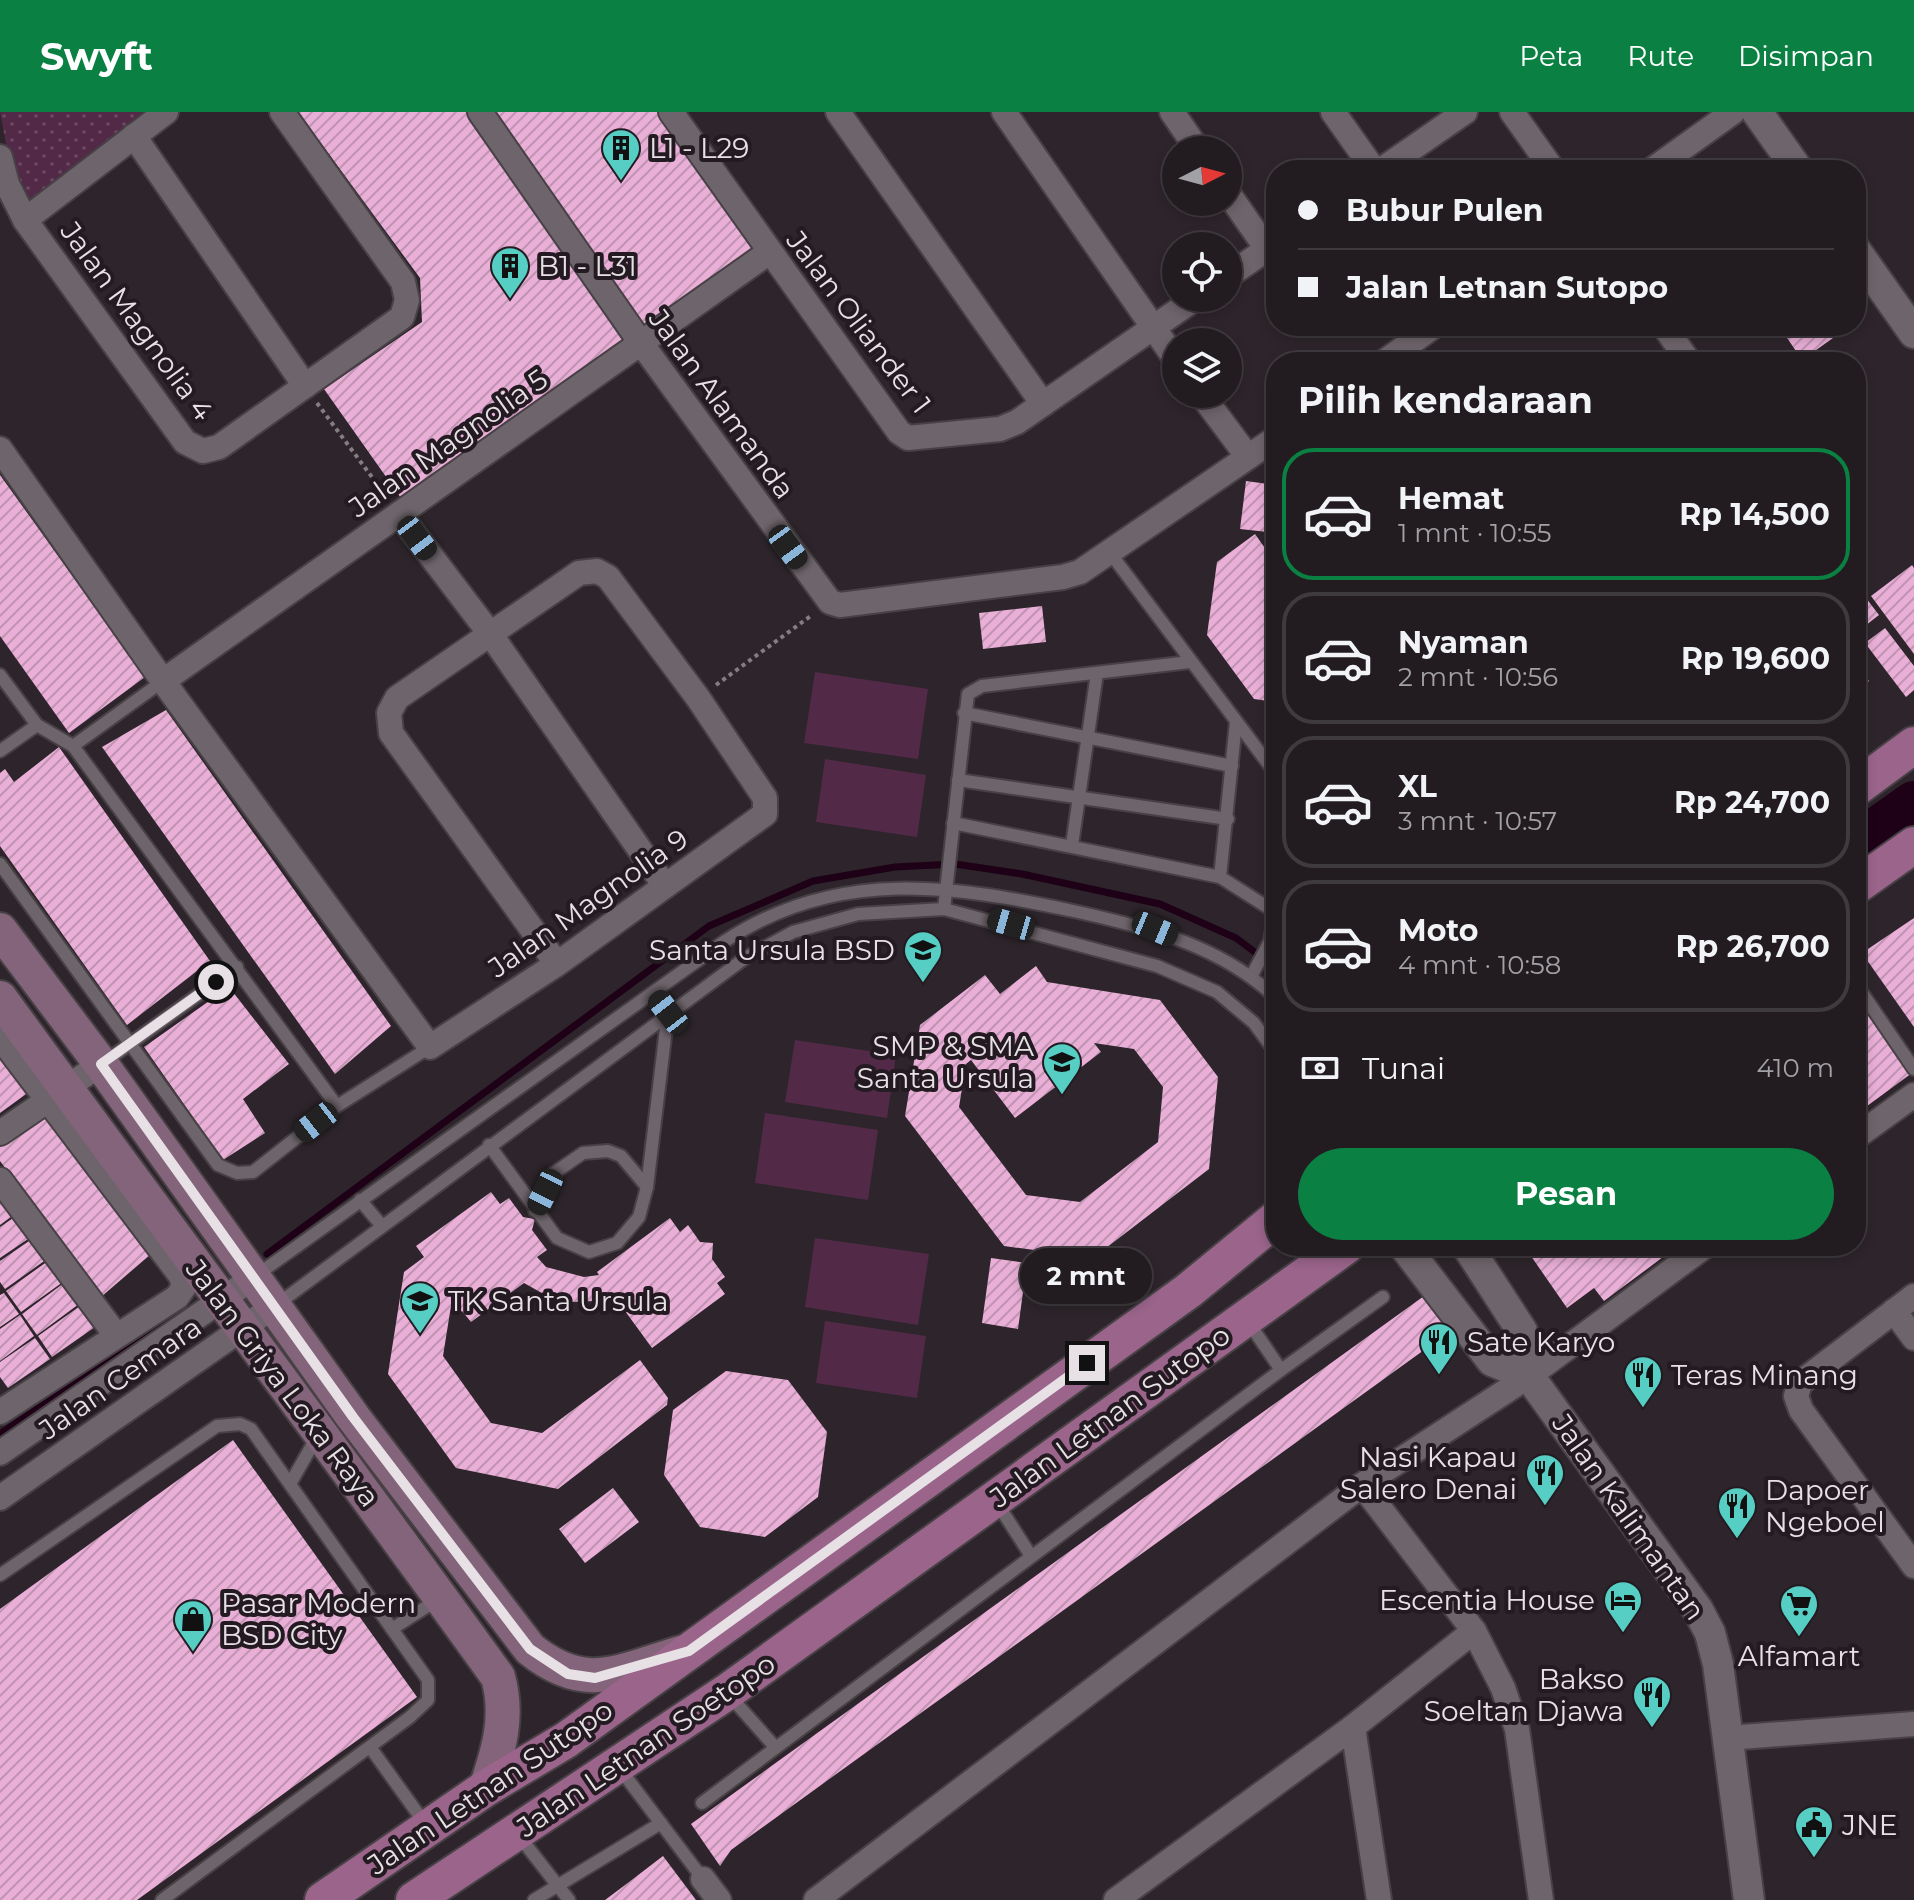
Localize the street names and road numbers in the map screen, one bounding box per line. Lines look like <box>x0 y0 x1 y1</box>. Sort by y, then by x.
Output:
street label: Jalan Magnolia 4 <box>53 214 221 427</box>
street label: Jalan Oliander 1 <box>779 223 939 420</box>
street label: Jalan Alamanda <box>641 302 802 505</box>
street label: Jalan Magnolia 5 <box>341 362 554 525</box>
street label: Jalan Magnolia 9 <box>481 821 694 985</box>
street label: Jalan Griya Loka Raya <box>178 1252 387 1513</box>
street label: Jalan Cemara <box>32 1310 208 1447</box>
street label: Jalan Letnan Sutopo <box>983 1318 1237 1515</box>
street label: Jalan Kalimantan <box>1545 1407 1713 1626</box>
street label: Jalan Letnan Soetopo <box>510 1646 781 1845</box>
street label: Jalan Letnan Sutopo <box>360 1692 619 1882</box>

